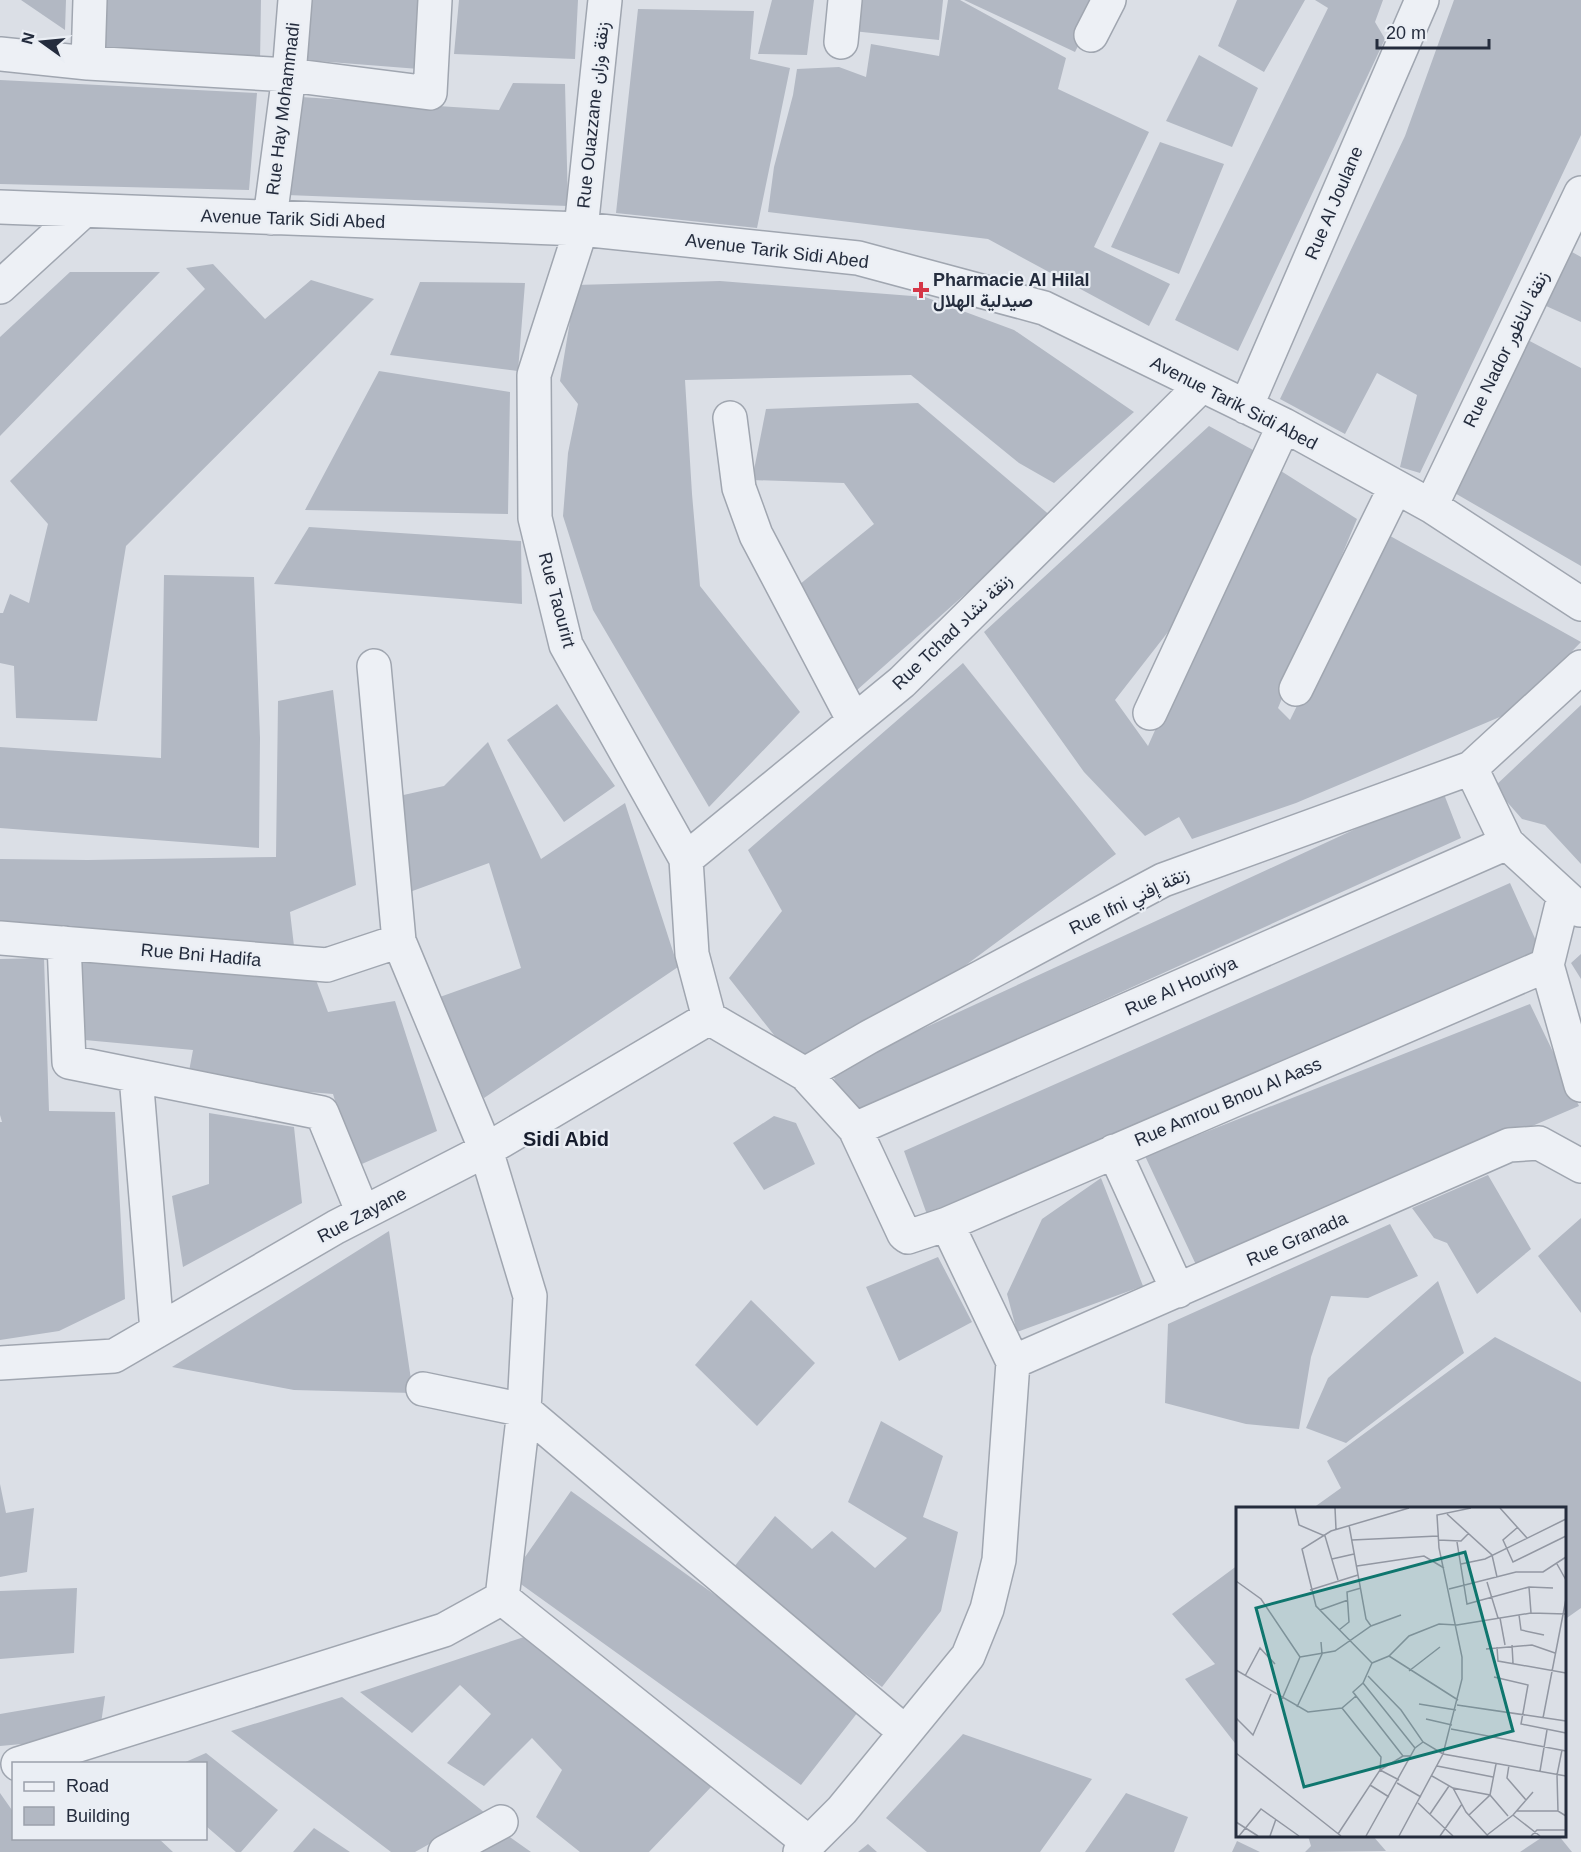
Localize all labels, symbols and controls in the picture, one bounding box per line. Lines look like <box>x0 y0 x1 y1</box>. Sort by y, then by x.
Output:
north arrow <box>12 12 72 72</box>
scale bar <box>1377 12 1490 50</box>
street label: Rue Hay Mohammadi <box>262 21 304 197</box>
street label: Rue Ouazzane زنقة وزان <box>573 21 614 209</box>
text: 20 m <box>1386 23 1426 43</box>
text: N <box>18 30 38 46</box>
street label: Rue Al Joulane <box>1301 143 1367 263</box>
street label: Avenue Tarik Sidi Abed <box>200 206 386 232</box>
street label: Avenue Tarik Sidi Abed <box>684 230 870 272</box>
street label: Rue Nador زنقة الناظور <box>1459 268 1553 431</box>
place label: Pharmacie Al Hilal صيدلية الهلال <box>933 270 1089 312</box>
marker: Pharmacie Al Hilal صيدلية الهلال <box>914 283 928 297</box>
street label: Avenue Tarik Sidi Abed <box>1147 352 1321 454</box>
street label: Rue Taourirt <box>535 550 579 650</box>
street label: Rue Tchad زنقة نشاد <box>888 570 1016 695</box>
street label: Rue Ifni زنقة إفني <box>1066 863 1194 943</box>
street label: Rue Bni Hadifa <box>140 940 263 970</box>
street label: Rue Al Houriya <box>1122 952 1241 1020</box>
street label: Rue Amrou Bnou Al Aass <box>1132 1054 1324 1150</box>
district label: Sidi Abid <box>523 1128 609 1150</box>
street label: Rue Zayane <box>314 1183 410 1247</box>
street label: Rue Granada <box>1244 1207 1351 1270</box>
inset map <box>1236 1507 1566 1837</box>
legend <box>12 1762 207 1840</box>
text: Road <box>66 1776 109 1796</box>
text: Building <box>66 1806 130 1826</box>

